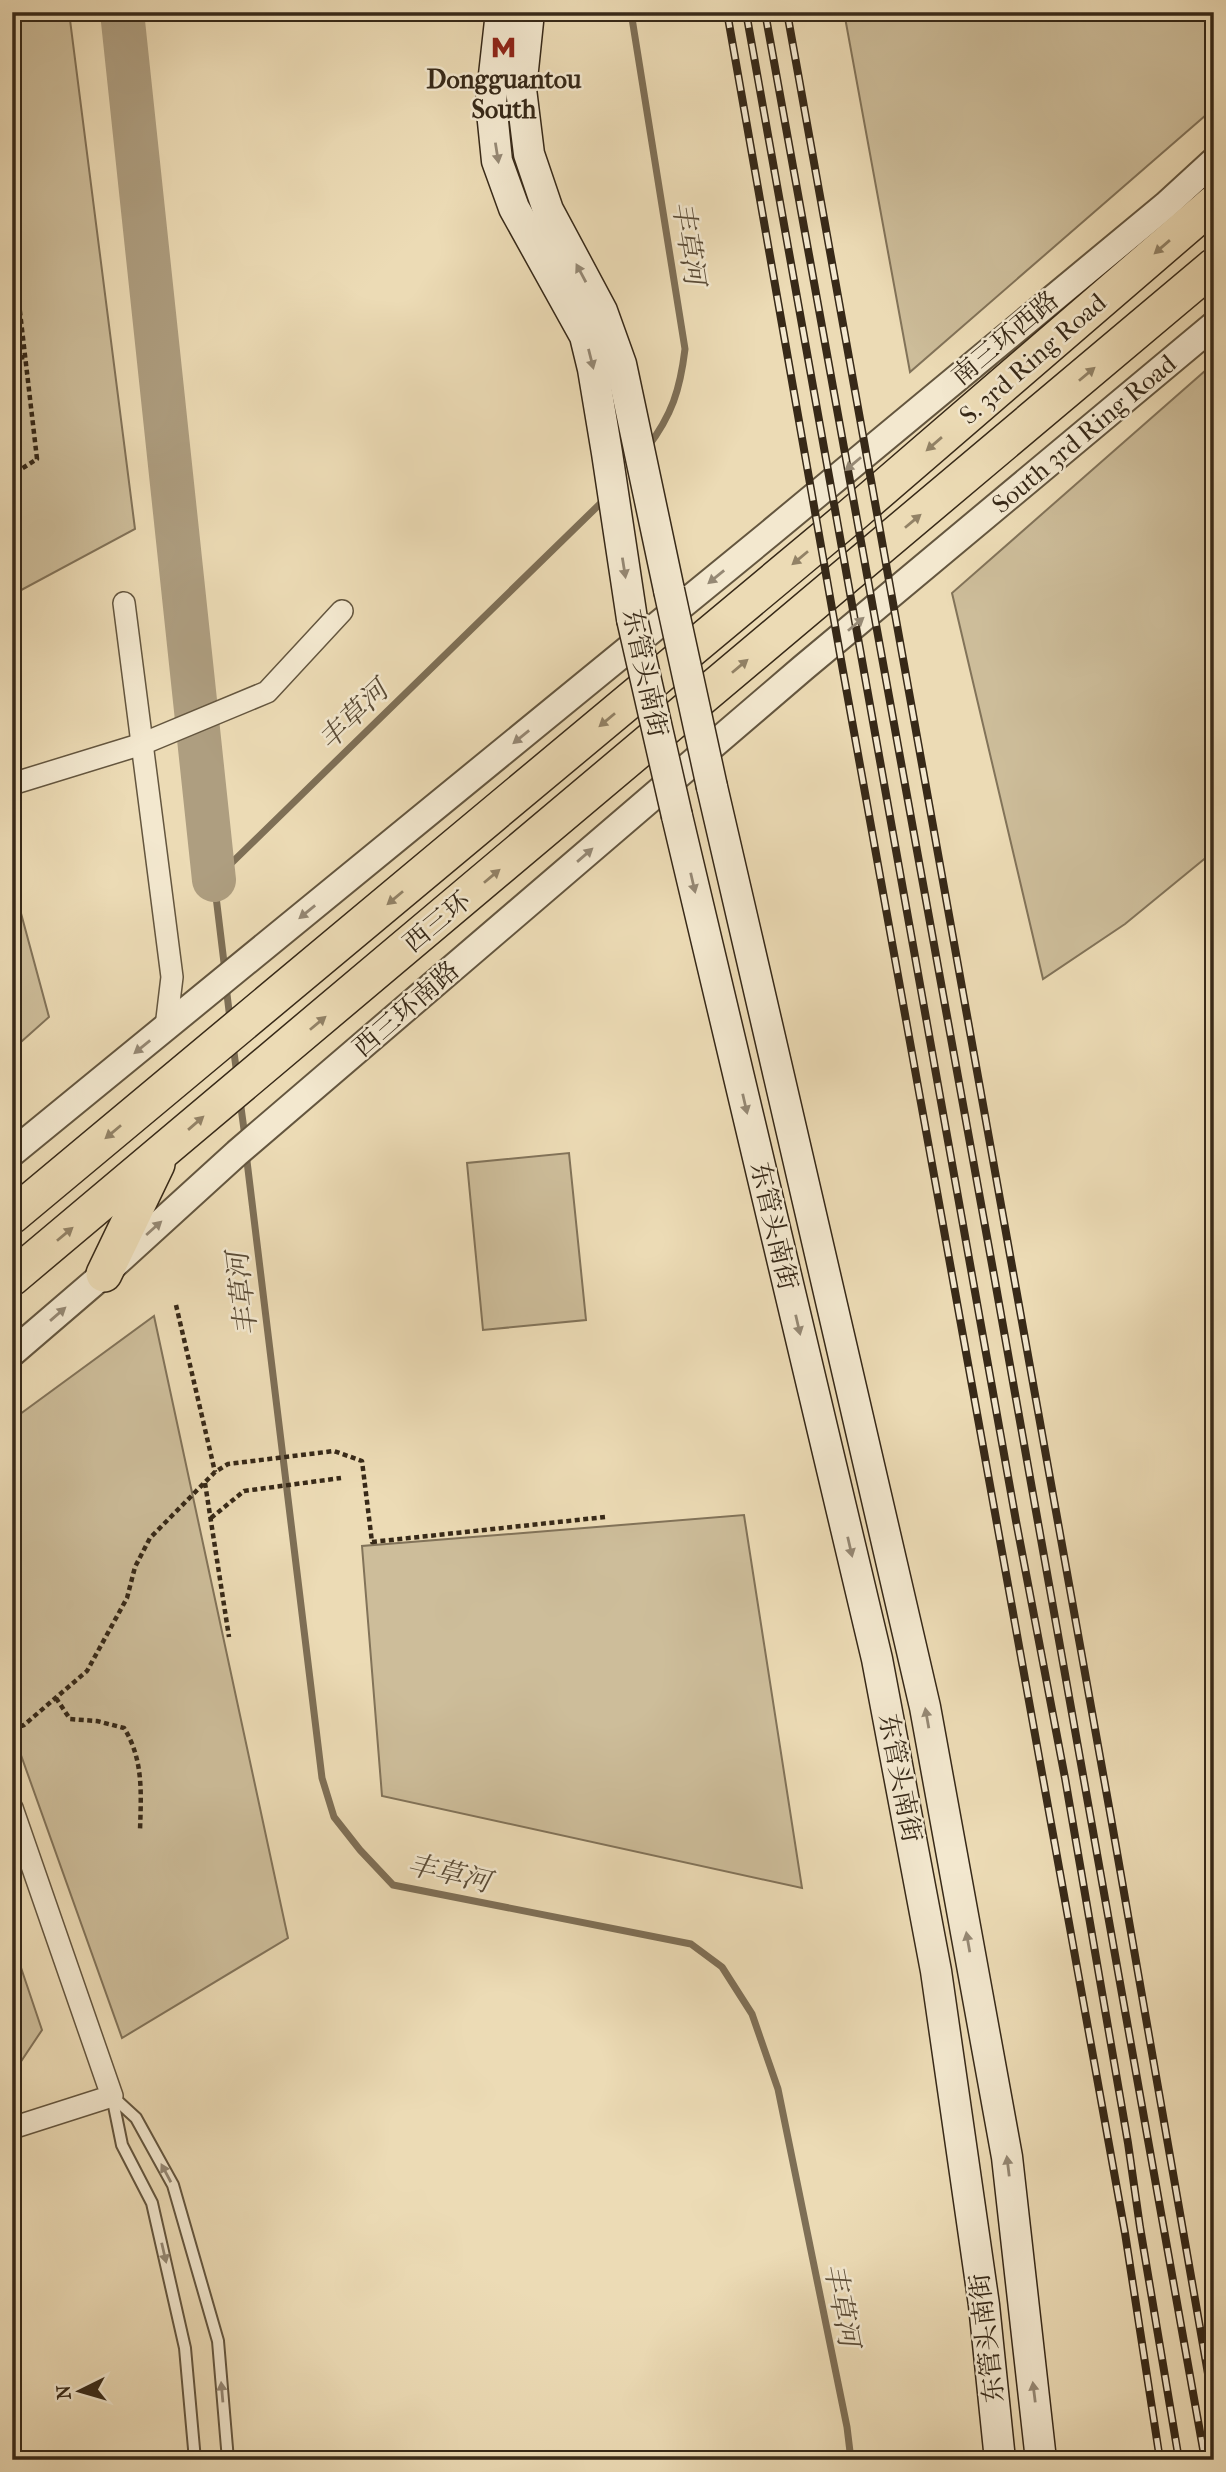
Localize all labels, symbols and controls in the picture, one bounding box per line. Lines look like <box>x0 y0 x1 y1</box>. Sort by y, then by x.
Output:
metro station icon: Dongguantou South <box>490 33 518 61</box>
place label: Dongguantou South <box>427 64 582 125</box>
one-way arrow <box>492 142 503 164</box>
water label: 丰草河 <box>666 199 713 292</box>
one-way arrow <box>1153 239 1171 255</box>
one-way arrow <box>576 263 588 283</box>
street label: 南三环西路 <box>945 284 1065 392</box>
street label: S. 3rd Ring Road <box>953 286 1113 431</box>
street label: South 3rd Ring Road <box>986 347 1183 520</box>
one-way arrow <box>585 348 596 370</box>
one-way arrow <box>1077 366 1095 381</box>
one-way arrow <box>925 436 943 452</box>
one-way arrow <box>844 456 861 471</box>
one-way arrow <box>904 513 922 528</box>
one-way arrow <box>791 551 809 566</box>
one-way arrow <box>619 557 630 579</box>
one-way arrow <box>708 569 725 584</box>
street label: 东管头南街 <box>616 606 674 740</box>
one-way arrow <box>847 617 864 632</box>
one-way arrow <box>732 659 749 674</box>
water label: 丰草河 <box>311 670 398 756</box>
one-way arrow <box>598 712 615 727</box>
one-way arrow <box>513 729 531 744</box>
one-way arrow <box>577 848 594 863</box>
one-way arrow <box>483 869 500 884</box>
one-way arrow <box>688 872 699 894</box>
street label: 西三环 <box>397 885 477 959</box>
one-way arrow <box>386 890 404 905</box>
one-way arrow <box>299 904 316 919</box>
street label: 西三环南路 <box>347 955 465 1063</box>
one-way arrow <box>308 1015 326 1030</box>
one-way arrow <box>133 1039 151 1054</box>
one-way arrow <box>740 1093 751 1115</box>
one-way arrow <box>187 1115 205 1131</box>
one-way arrow <box>104 1124 121 1139</box>
street label: 东管头南街 <box>744 1159 804 1293</box>
one-way arrow <box>145 1220 163 1236</box>
one-way arrow <box>56 1227 73 1242</box>
water label: 丰草河 <box>220 1245 263 1338</box>
one-way arrow <box>49 1306 67 1322</box>
one-way arrow <box>793 1314 804 1336</box>
one-way arrow <box>845 1536 856 1558</box>
one-way arrow <box>921 1707 932 1729</box>
street label: 东管头南街 <box>872 1711 928 1845</box>
water label: 丰草河 <box>404 1847 498 1900</box>
one-way arrow <box>962 1931 973 1953</box>
one-way arrow <box>1002 2155 1013 2177</box>
one-way arrow <box>160 2162 172 2182</box>
one-way arrow <box>158 2242 169 2264</box>
water label: 丰草河 <box>818 2261 867 2354</box>
street label: 东管头南街 <box>964 2272 1010 2404</box>
north arrow <box>46 2356 116 2426</box>
one-way arrow <box>216 2381 227 2403</box>
one-way arrow <box>1029 2381 1040 2403</box>
text: N <box>52 2384 76 2401</box>

